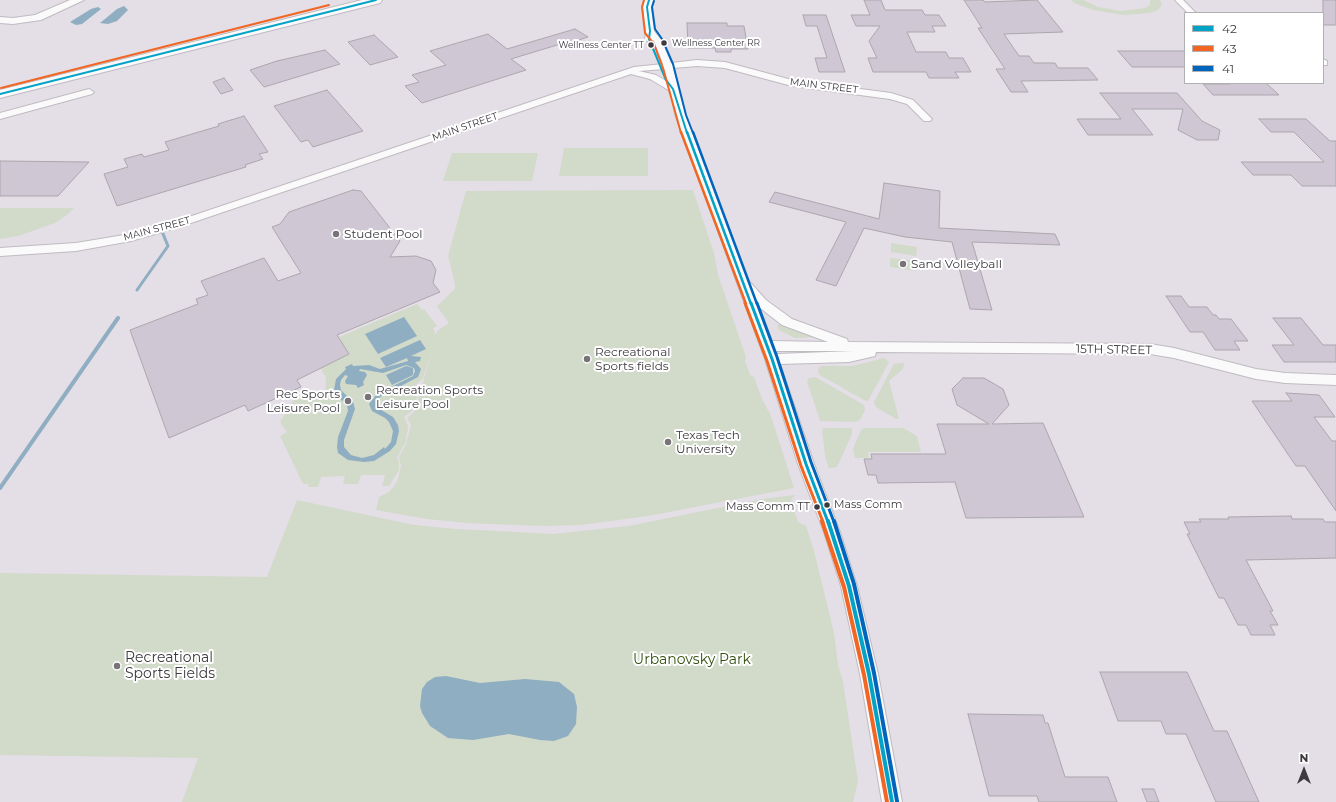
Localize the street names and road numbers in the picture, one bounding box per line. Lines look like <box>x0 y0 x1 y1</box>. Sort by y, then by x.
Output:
street label: MAIN STREET <box>789 76 859 96</box>
street label: MAIN STREET <box>431 110 499 144</box>
street label: MAIN STREET <box>122 214 192 244</box>
street label: 15TH STREET <box>1076 342 1152 358</box>

